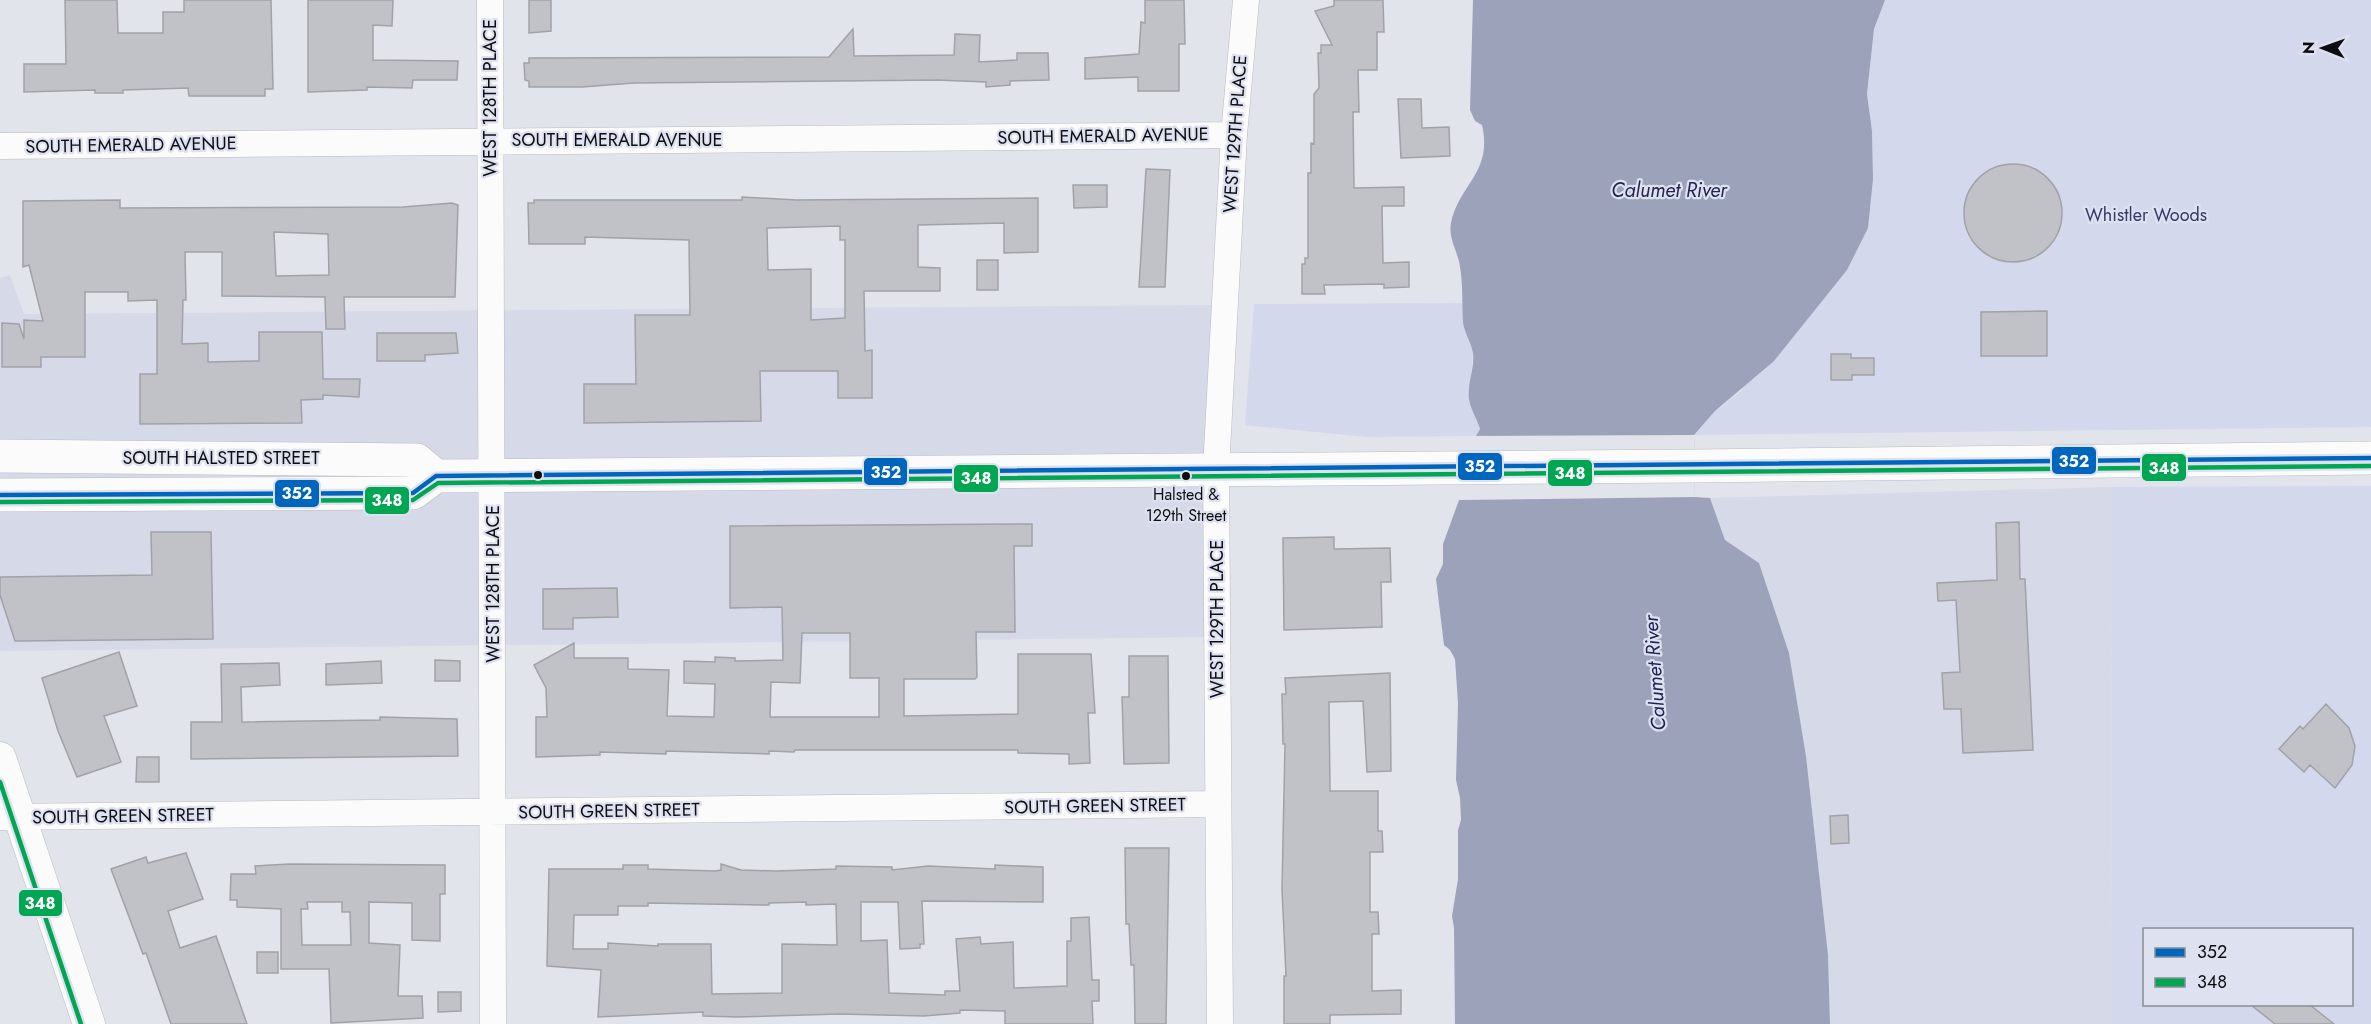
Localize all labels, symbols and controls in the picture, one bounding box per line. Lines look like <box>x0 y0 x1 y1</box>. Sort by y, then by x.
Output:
north arrow <box>2293 18 2353 78</box>
street label: WEST 128TH PLACE <box>477 19 503 177</box>
text: N <box>2297 41 2320 54</box>
street label: WEST 129TH PLACE <box>1217 54 1253 214</box>
street label: SOUTH EMERALD AVENUE <box>997 121 1209 151</box>
street label: SOUTH EMERALD AVENUE <box>511 127 723 153</box>
street label: SOUTH EMERALD AVENUE <box>25 130 237 160</box>
water label: Calumet River <box>1611 176 1728 205</box>
park label: Whistler Woods <box>2085 202 2207 228</box>
street label: SOUTH HALSTED STREET <box>122 445 320 471</box>
line badge: 352 <box>2051 446 2097 475</box>
text: 352 <box>2059 450 2089 473</box>
line badge: 352 <box>1457 452 1503 481</box>
line badge: 348 <box>2141 453 2187 482</box>
text: 352 <box>1465 455 1495 478</box>
line badge: 352 <box>863 457 908 486</box>
text: 348 <box>2148 457 2180 480</box>
line badge: 348 <box>1547 459 1593 487</box>
text: 352 <box>871 461 901 484</box>
text: 348 <box>1554 462 1586 485</box>
line badge: 348 <box>953 464 999 493</box>
text: 348 <box>960 467 992 490</box>
unlabelled marker <box>532 469 544 481</box>
marker: Halsted & 129th Street <box>1180 470 1192 482</box>
line badge: 352 <box>274 479 320 508</box>
text: 352 <box>282 482 312 505</box>
place label: Halsted & 129th Street <box>1146 483 1227 527</box>
line badge: 348 <box>364 486 410 515</box>
text: 348 <box>371 489 403 512</box>
street label: WEST 128TH PLACE <box>480 505 506 663</box>
street label: WEST 129TH PLACE <box>1204 540 1230 698</box>
water label: Calumet River <box>1636 613 1673 732</box>
street label: SOUTH GREEN STREET <box>1004 791 1187 821</box>
street label: SOUTH GREEN STREET <box>518 796 701 826</box>
street label: SOUTH GREEN STREET <box>32 801 215 831</box>
line badge: 348 <box>18 889 63 917</box>
text: 348 <box>24 892 56 915</box>
legend <box>2143 928 2353 1006</box>
text: 352 <box>2197 939 2227 965</box>
text: 348 <box>2197 969 2227 995</box>

